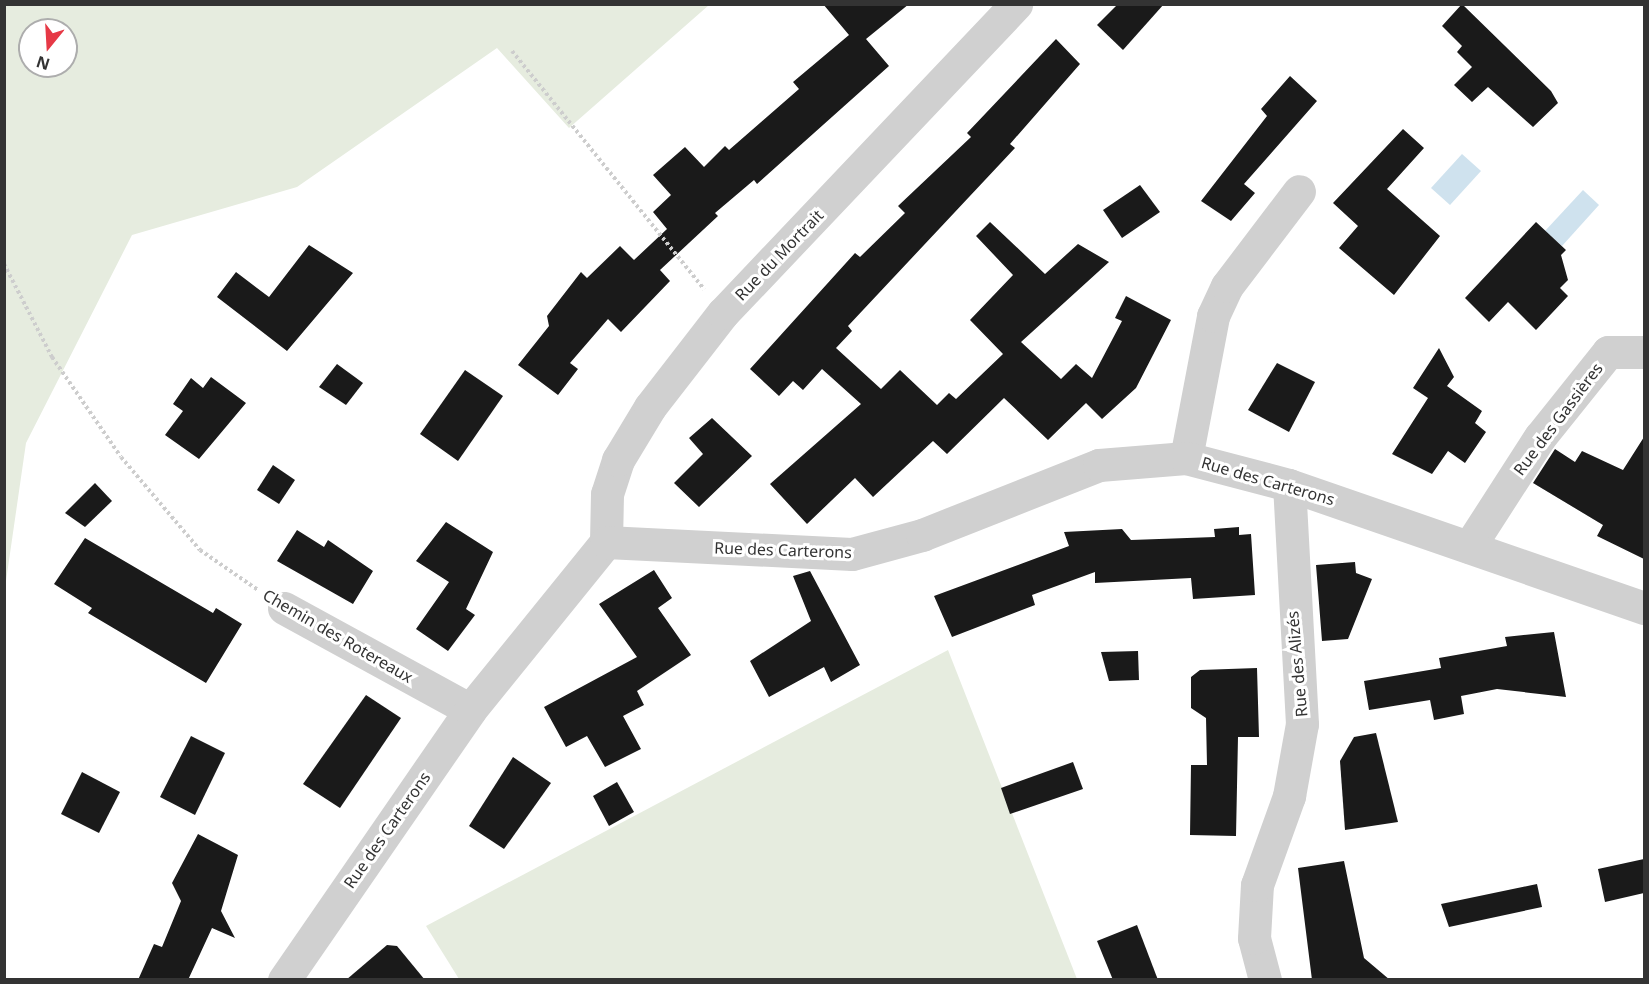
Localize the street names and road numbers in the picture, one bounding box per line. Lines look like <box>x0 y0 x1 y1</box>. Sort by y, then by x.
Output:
street label: Rue du Mortrait <box>731 206 827 304</box>
street label: Rue des Gassières <box>1509 359 1607 479</box>
street label: Rue des Carterons <box>1199 453 1337 509</box>
street label: Rue des Carterons <box>714 538 852 562</box>
street label: Chemin des Rotereaux <box>260 585 416 687</box>
street label: Rue des Alizés <box>1283 610 1311 718</box>
street label: Rue des Carterons <box>340 768 434 892</box>

